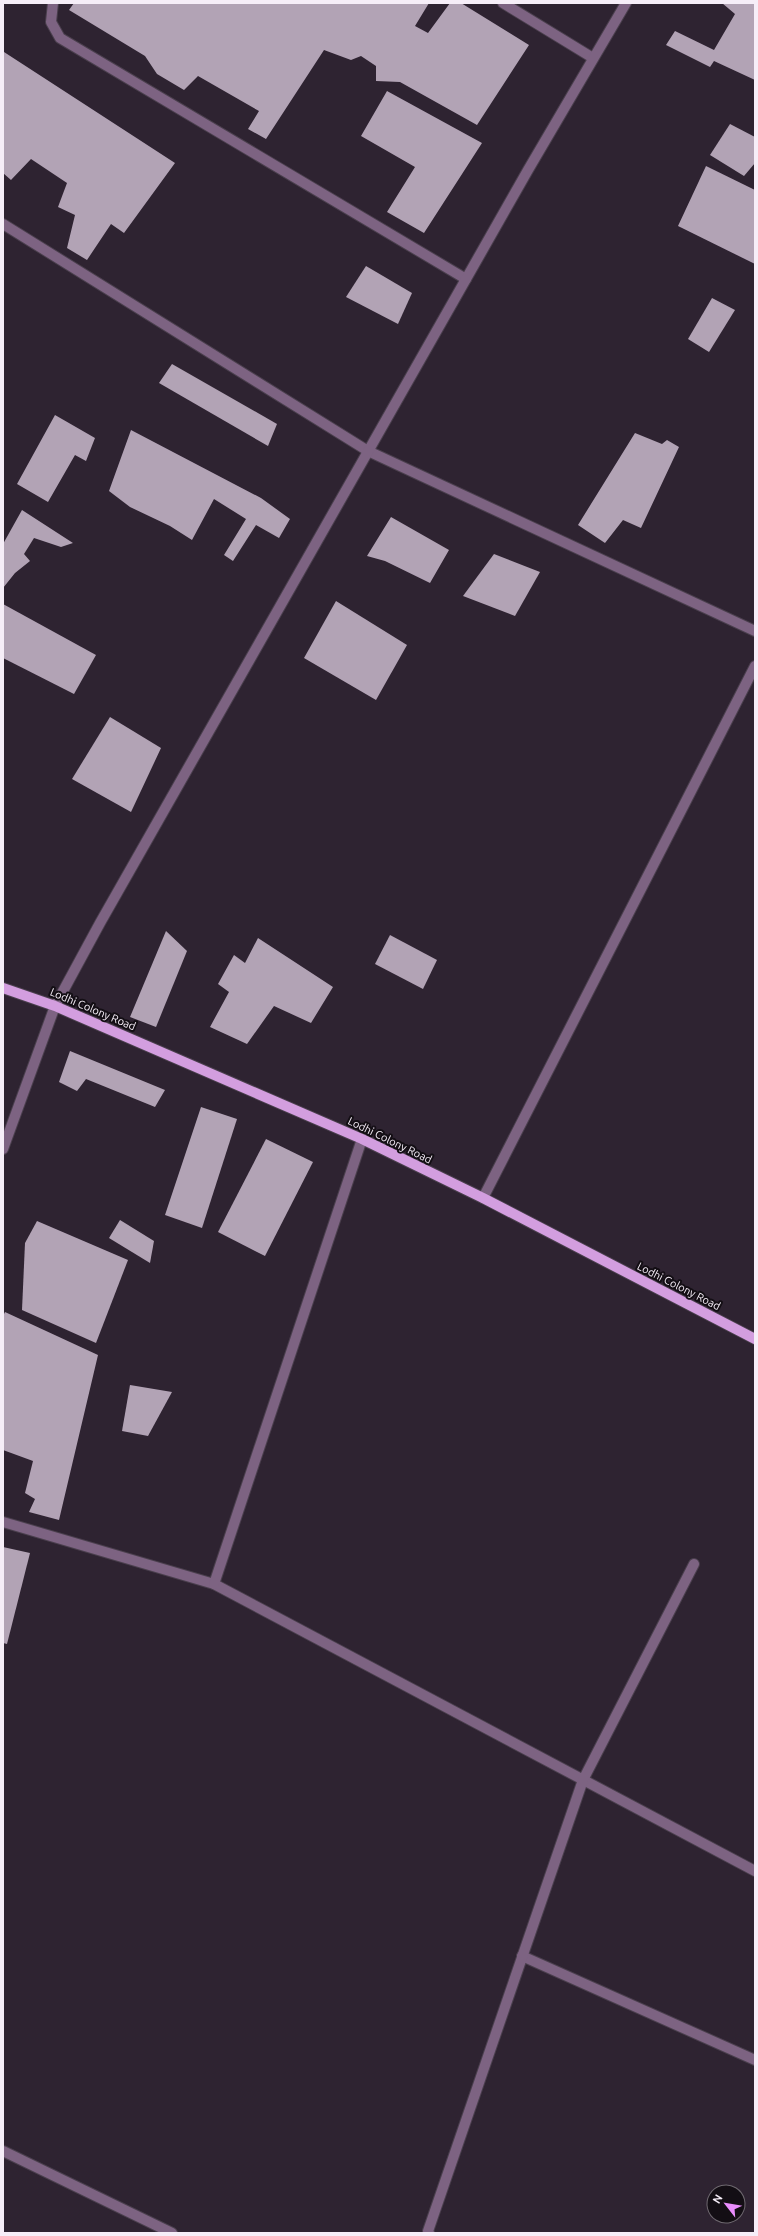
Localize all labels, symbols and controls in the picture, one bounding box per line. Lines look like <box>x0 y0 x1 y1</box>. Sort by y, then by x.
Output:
street label: Lodhi Colony Road <box>48 986 138 1032</box>
street label: Lodhi Colony Road <box>346 1114 434 1166</box>
street label: Lodhi Colony Road <box>635 1260 723 1312</box>
north arrow <box>706 2184 746 2224</box>
text: N <box>710 2192 725 2205</box>

